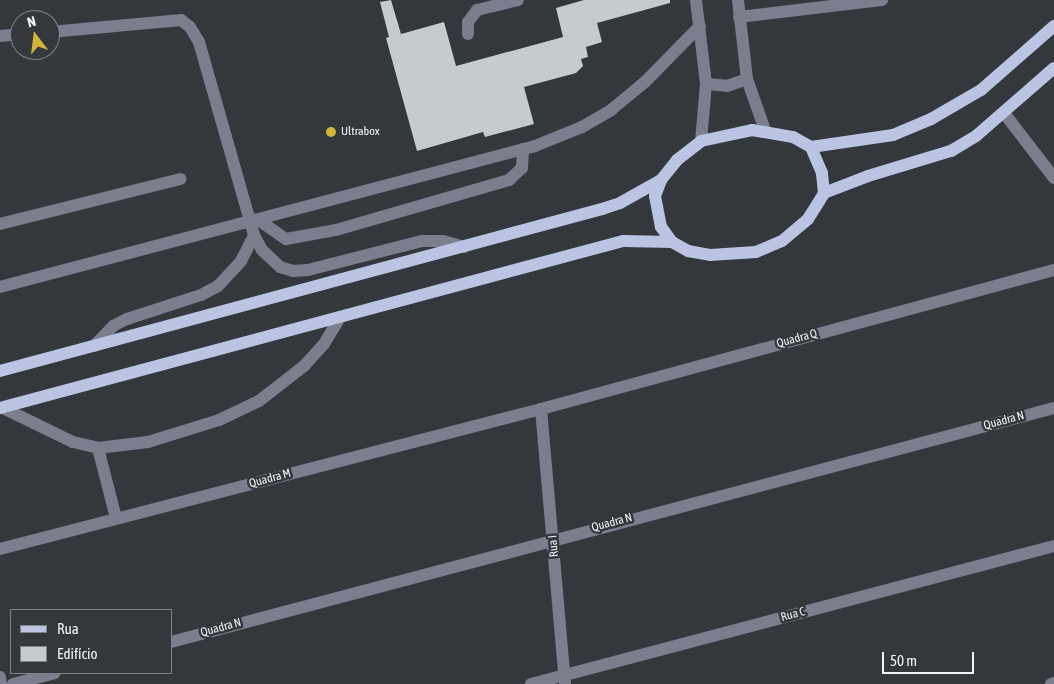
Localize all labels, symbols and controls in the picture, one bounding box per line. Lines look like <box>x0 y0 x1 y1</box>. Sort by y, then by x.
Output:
north arrow <box>10 10 60 60</box>
text: N <box>25 13 37 30</box>
place label: Ultrabox <box>341 125 380 139</box>
marker: Ultrabox <box>325 126 337 138</box>
street label: Quadra Q <box>775 327 819 351</box>
street label: Quadra N <box>982 409 1026 433</box>
street label: Quadra M <box>248 467 292 491</box>
street label: Quadra N <box>590 511 634 535</box>
street label: Rua I <box>546 534 562 558</box>
street label: Rua C <box>779 605 807 625</box>
legend <box>10 609 172 674</box>
street label: Quadra N <box>199 616 243 640</box>
text: Rua <box>57 620 79 637</box>
scale bar <box>884 642 976 674</box>
text: Edifício <box>57 645 98 662</box>
text: 50 m <box>890 652 917 669</box>

